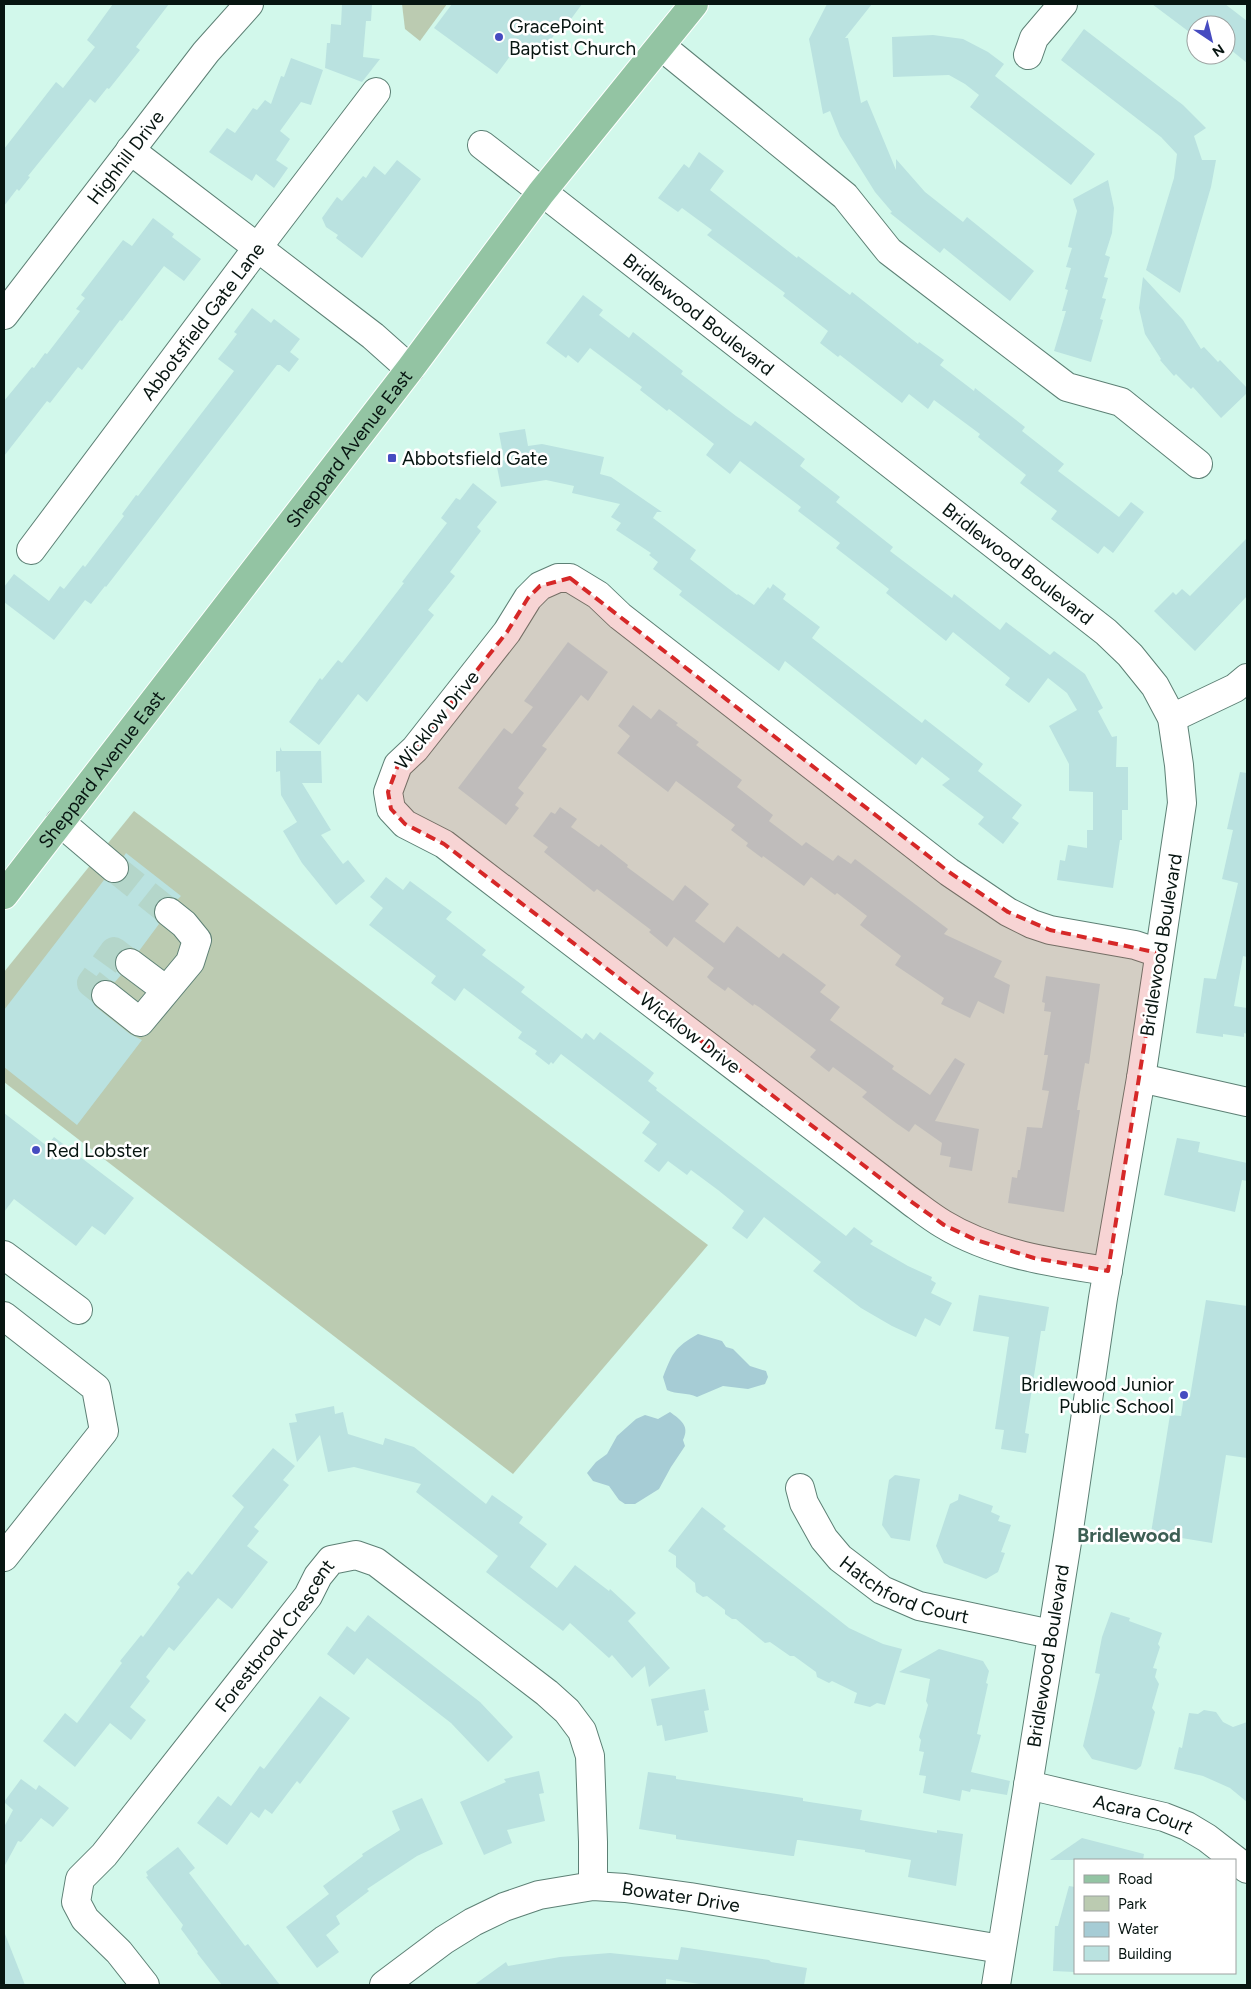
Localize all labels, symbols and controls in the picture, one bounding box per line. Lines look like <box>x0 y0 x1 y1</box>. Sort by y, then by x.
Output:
place label: GracePoint Baptist Church <box>509 15 636 60</box>
north arrow <box>1186 15 1236 65</box>
marker: GracePoint Baptist Church <box>493 31 505 43</box>
text: N <box>1209 40 1227 60</box>
street label: Highhill Drive <box>82 106 169 209</box>
street label: Abbotsfield Gate Lane <box>136 238 269 404</box>
street label: Bridlewood Boulevard <box>619 248 779 380</box>
street label: Sheppard Avenue East <box>281 365 417 532</box>
place label: Abbotsfield Gate <box>402 447 548 470</box>
marker: Abbotsfield Gate <box>386 452 398 464</box>
street label: Bridlewood Boulevard <box>938 497 1098 629</box>
street label: Wicklow Drive <box>390 666 484 774</box>
street label: Sheppard Avenue East <box>33 686 169 853</box>
street label: Bridlewood Boulevard <box>1135 852 1187 1038</box>
street label: Wicklow Drive <box>635 988 745 1078</box>
place label: Red Lobster <box>46 1139 149 1162</box>
marker: Red Lobster <box>30 1144 42 1156</box>
place label: Bridlewood Junior Public School <box>1021 1373 1175 1418</box>
marker: Bridlewood Junior Public School <box>1178 1389 1190 1401</box>
district label: Bridlewood <box>1077 1523 1181 1547</box>
street label: Hatchford Court <box>835 1551 971 1628</box>
street label: Forestbrook Crescent <box>210 1554 339 1717</box>
street label: Bridlewood Boulevard <box>1022 1563 1074 1749</box>
street label: Acara Court <box>1091 1789 1198 1839</box>
legend <box>1074 1859 1236 1974</box>
text: Road <box>1118 1870 1153 1888</box>
street label: Bowater Drive <box>620 1876 742 1917</box>
text: Park <box>1118 1895 1147 1913</box>
text: Water <box>1118 1920 1158 1938</box>
text: Building <box>1118 1945 1172 1963</box>

